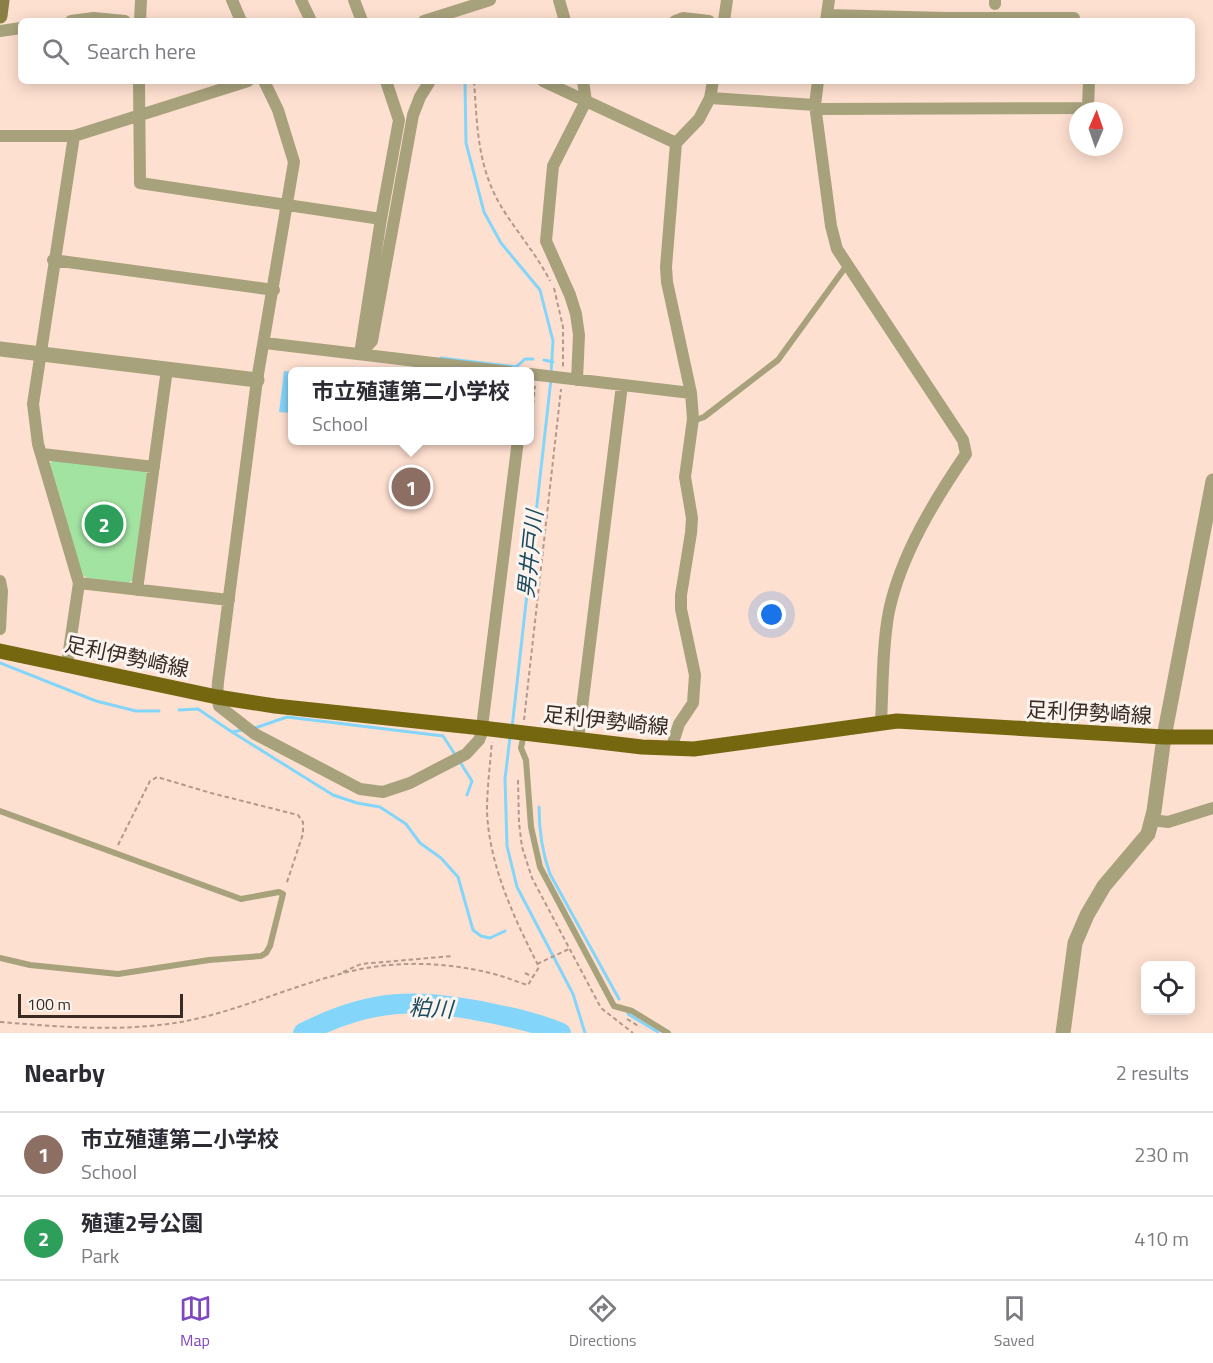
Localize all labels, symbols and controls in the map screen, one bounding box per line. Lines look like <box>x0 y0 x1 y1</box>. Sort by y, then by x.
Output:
search box <box>18 18 1195 84</box>
text: Search here <box>87 34 196 68</box>
icon: search <box>39 35 72 68</box>
north arrow <box>1069 102 1123 156</box>
popup <box>288 367 534 445</box>
text: 市立殖蓮第二小学校 <box>312 374 510 408</box>
text: School <box>312 408 368 439</box>
pin: 1 <box>392 464 430 510</box>
pin: 2 <box>84 502 124 546</box>
water label: 男井戸川 <box>508 506 552 600</box>
your location <box>757 600 786 629</box>
street label: 足利伊勢崎線 <box>62 627 192 685</box>
street label: 足利伊勢崎線 <box>1025 693 1153 731</box>
street label: 足利伊勢崎線 <box>542 698 670 742</box>
map controls <box>1141 961 1195 1015</box>
button: locate <box>1141 961 1195 1015</box>
water label: 粕川 <box>408 990 456 1026</box>
scale bar <box>18 991 183 1018</box>
text: 100 m <box>27 992 71 1016</box>
text: Nearby <box>24 1053 105 1092</box>
text: 2 results <box>1116 1057 1189 1088</box>
text: 市立殖蓮第二小学校 <box>81 1122 279 1156</box>
text: 1 <box>38 1139 49 1170</box>
text: 230 m <box>1134 1139 1189 1170</box>
text: School <box>81 1156 137 1187</box>
text: 殖蓮2号公園 <box>81 1206 203 1240</box>
text: 2 <box>38 1223 49 1254</box>
text: 410 m <box>1134 1223 1189 1254</box>
text: Park <box>81 1240 119 1271</box>
tab: Map <box>179 1292 212 1352</box>
tab: Directions <box>569 1292 637 1352</box>
tab: Saved <box>994 1292 1034 1352</box>

